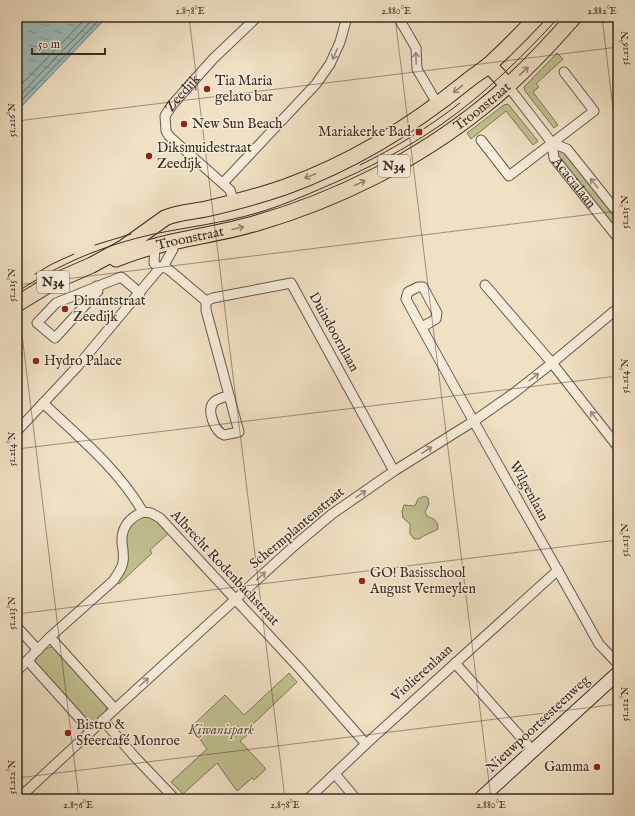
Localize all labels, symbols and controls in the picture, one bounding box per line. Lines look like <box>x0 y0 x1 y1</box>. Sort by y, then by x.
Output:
text: 2.878°E <box>175 5 205 18</box>
text: 2.880°E <box>381 5 411 18</box>
text: 2.882°E <box>587 5 617 18</box>
scale bar <box>32 30 105 56</box>
text: 51.216°N <box>619 31 632 65</box>
text: 50 m <box>38 37 60 52</box>
one-way arrow <box>330 48 338 60</box>
one-way arrow <box>413 52 420 65</box>
one-way arrow <box>519 66 529 76</box>
street label: Zeedijk <box>161 70 205 115</box>
place label: Tia Maria gelato bar <box>215 72 273 106</box>
street label: Troonstraat <box>450 78 515 135</box>
marker: Tia Maria gelato bar <box>202 84 212 94</box>
one-way arrow <box>452 84 463 93</box>
text: 51.216°N <box>6 103 19 137</box>
place label: New Sun Beach <box>192 115 283 133</box>
marker: New Sun Beach <box>179 119 189 129</box>
place label: Mariakerke Bad <box>318 123 412 141</box>
marker: Mariakerke Bad <box>414 127 424 137</box>
place label: Diksmuidestraat Zeedijk <box>157 139 252 173</box>
marker: Diksmuidestraat Zeedijk <box>144 151 154 161</box>
street label: Acacialaan <box>547 153 600 213</box>
road number: N34 <box>378 155 410 177</box>
one-way arrow <box>305 173 317 181</box>
one-way arrow <box>590 177 598 188</box>
one-way arrow <box>353 179 365 186</box>
text: 51.215°N <box>619 195 632 229</box>
street label: Troonstraat <box>154 223 226 255</box>
one-way arrow <box>231 224 244 231</box>
text: 51.215°N <box>6 268 19 302</box>
road number: N34 <box>37 271 69 293</box>
street label: Duindoornlaan <box>305 289 364 375</box>
place label: Dinantstraat Zeedijk <box>73 292 146 326</box>
marker: Dinantstraat Zeedijk <box>60 304 70 314</box>
place label: Hydro Palace <box>44 352 123 370</box>
marker: Hydro Palace <box>31 356 41 366</box>
text: 51.214°N <box>619 358 632 393</box>
one-way arrow <box>529 372 540 381</box>
one-way arrow <box>589 411 598 422</box>
text: 51.214°N <box>6 431 19 466</box>
one-way arrow <box>421 446 433 454</box>
street label: Wilgenlaan <box>505 458 553 525</box>
street label: Schermplantenstraat <box>246 483 348 573</box>
one-way arrow <box>356 490 367 498</box>
street label: Albrecht Rodenbachstraat <box>166 506 283 630</box>
text: 51.213°N <box>619 523 632 557</box>
place label: GO! Basisschool August Vermeylen <box>369 564 476 598</box>
one-way arrow <box>256 572 266 581</box>
marker: GO! Basisschool August Vermeylen <box>357 576 367 586</box>
text: 51.213°N <box>6 596 19 630</box>
street label: Violierenlaan <box>387 640 457 706</box>
street label: Nieuwpoortsesteenweg <box>482 671 594 777</box>
one-way arrow <box>139 678 149 687</box>
text: 51.212°N <box>619 686 632 721</box>
place label: Bistro & Sfeercafé Monroe <box>76 716 180 750</box>
park label: Kiwanispark <box>187 721 254 739</box>
marker: Bistro & Sfeercafé Monroe <box>63 728 73 738</box>
place label: Gamma <box>544 758 590 776</box>
text: 51.212°N <box>6 759 19 794</box>
marker: Gamma <box>592 762 602 772</box>
text: 2.876°E <box>63 799 93 812</box>
text: 2.878°E <box>270 799 300 812</box>
text: 2.880°E <box>476 799 506 812</box>

